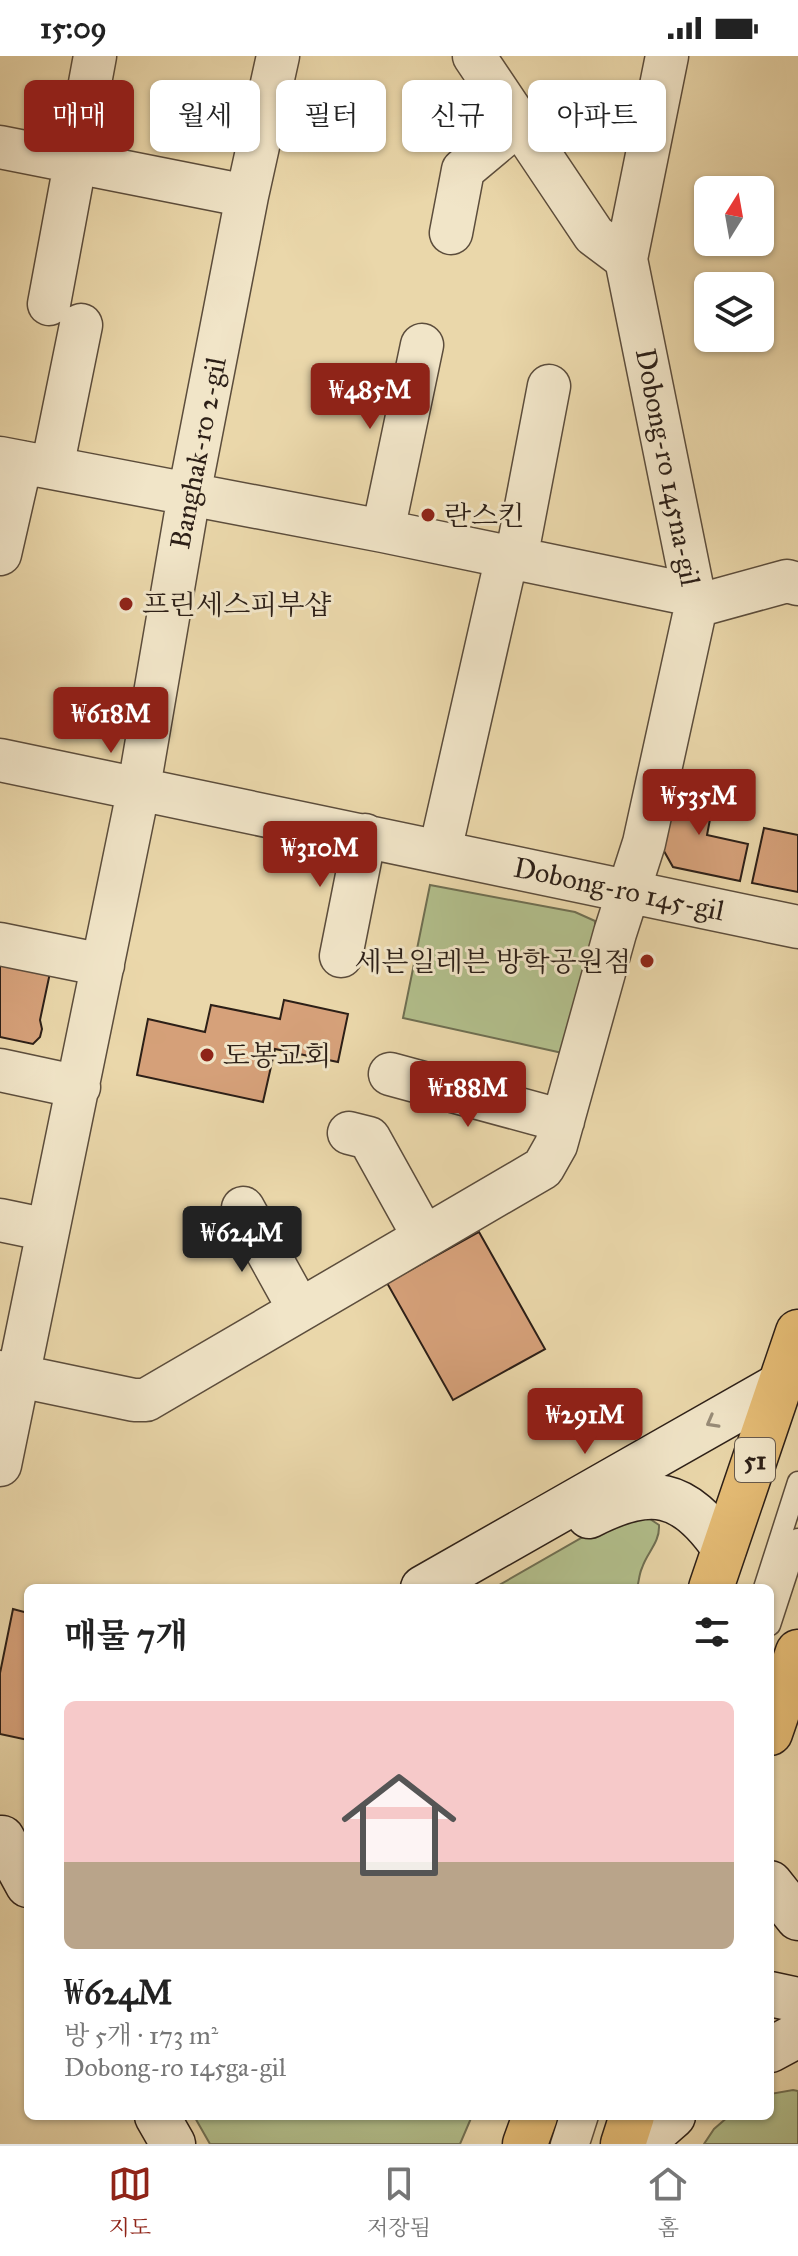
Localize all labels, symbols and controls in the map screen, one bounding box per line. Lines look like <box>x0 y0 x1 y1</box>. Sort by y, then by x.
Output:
text: 15:09 <box>40 10 107 46</box>
chip: 매매 <box>24 80 134 152</box>
chip: 월세 <box>150 80 260 152</box>
chip: 필터 <box>276 80 386 152</box>
chip: 신규 <box>402 80 512 152</box>
chip: 아파트 <box>528 80 666 152</box>
north arrow <box>694 176 774 256</box>
map controls <box>694 176 774 352</box>
button: layers <box>694 272 774 352</box>
street label: Dobong-ro 145na-gil <box>628 345 708 589</box>
street label: Banghak-ro 2-gil <box>162 354 234 552</box>
pin: ₩485M <box>314 363 426 431</box>
text: ₩485M <box>329 373 411 405</box>
place label: 란스킨 <box>444 498 525 533</box>
marker: 란스킨 <box>419 506 437 524</box>
place label: 프린세스피부샵 <box>142 587 331 622</box>
marker: 프린세스피부샵 <box>117 595 135 613</box>
pin: ₩618M <box>55 687 167 755</box>
text: ₩618M <box>71 697 151 729</box>
pin: ₩535M <box>643 769 755 837</box>
text: ₩535M <box>661 779 737 811</box>
pin: ₩310M <box>264 821 376 889</box>
text: ₩310M <box>281 831 359 863</box>
street label: Dobong-ro 145-gil <box>511 850 728 928</box>
place label: 세븐일레븐 방학공원점 <box>354 944 631 979</box>
marker: 세븐일레븐 방학공원점 <box>638 952 656 970</box>
place label: 도봉교회 <box>223 1038 331 1073</box>
marker: 도봉교회 <box>198 1046 216 1064</box>
pin: ₩188M <box>412 1061 524 1129</box>
text: ₩188M <box>428 1071 508 1103</box>
pin: ₩624M <box>186 1206 298 1274</box>
text: ₩624M <box>201 1216 283 1248</box>
pin: ₩291M <box>529 1388 641 1456</box>
text: ₩291M <box>546 1398 624 1430</box>
one-way arrow <box>706 1412 720 1428</box>
road number: 51 <box>735 1438 775 1482</box>
icon: filters <box>690 1610 734 1654</box>
text: 매물 7개 <box>64 1615 188 1656</box>
icon: home <box>327 1753 471 1897</box>
text: ₩624M <box>64 1972 172 2013</box>
text: 방 5개 · 173 m² <box>64 2019 218 2051</box>
text: Dobong-ro 145ga-gil <box>64 2051 286 2083</box>
tab: 지도 <box>108 2162 152 2241</box>
tab: 저장됨 <box>367 2162 431 2241</box>
tab: 홈 <box>646 2162 690 2241</box>

